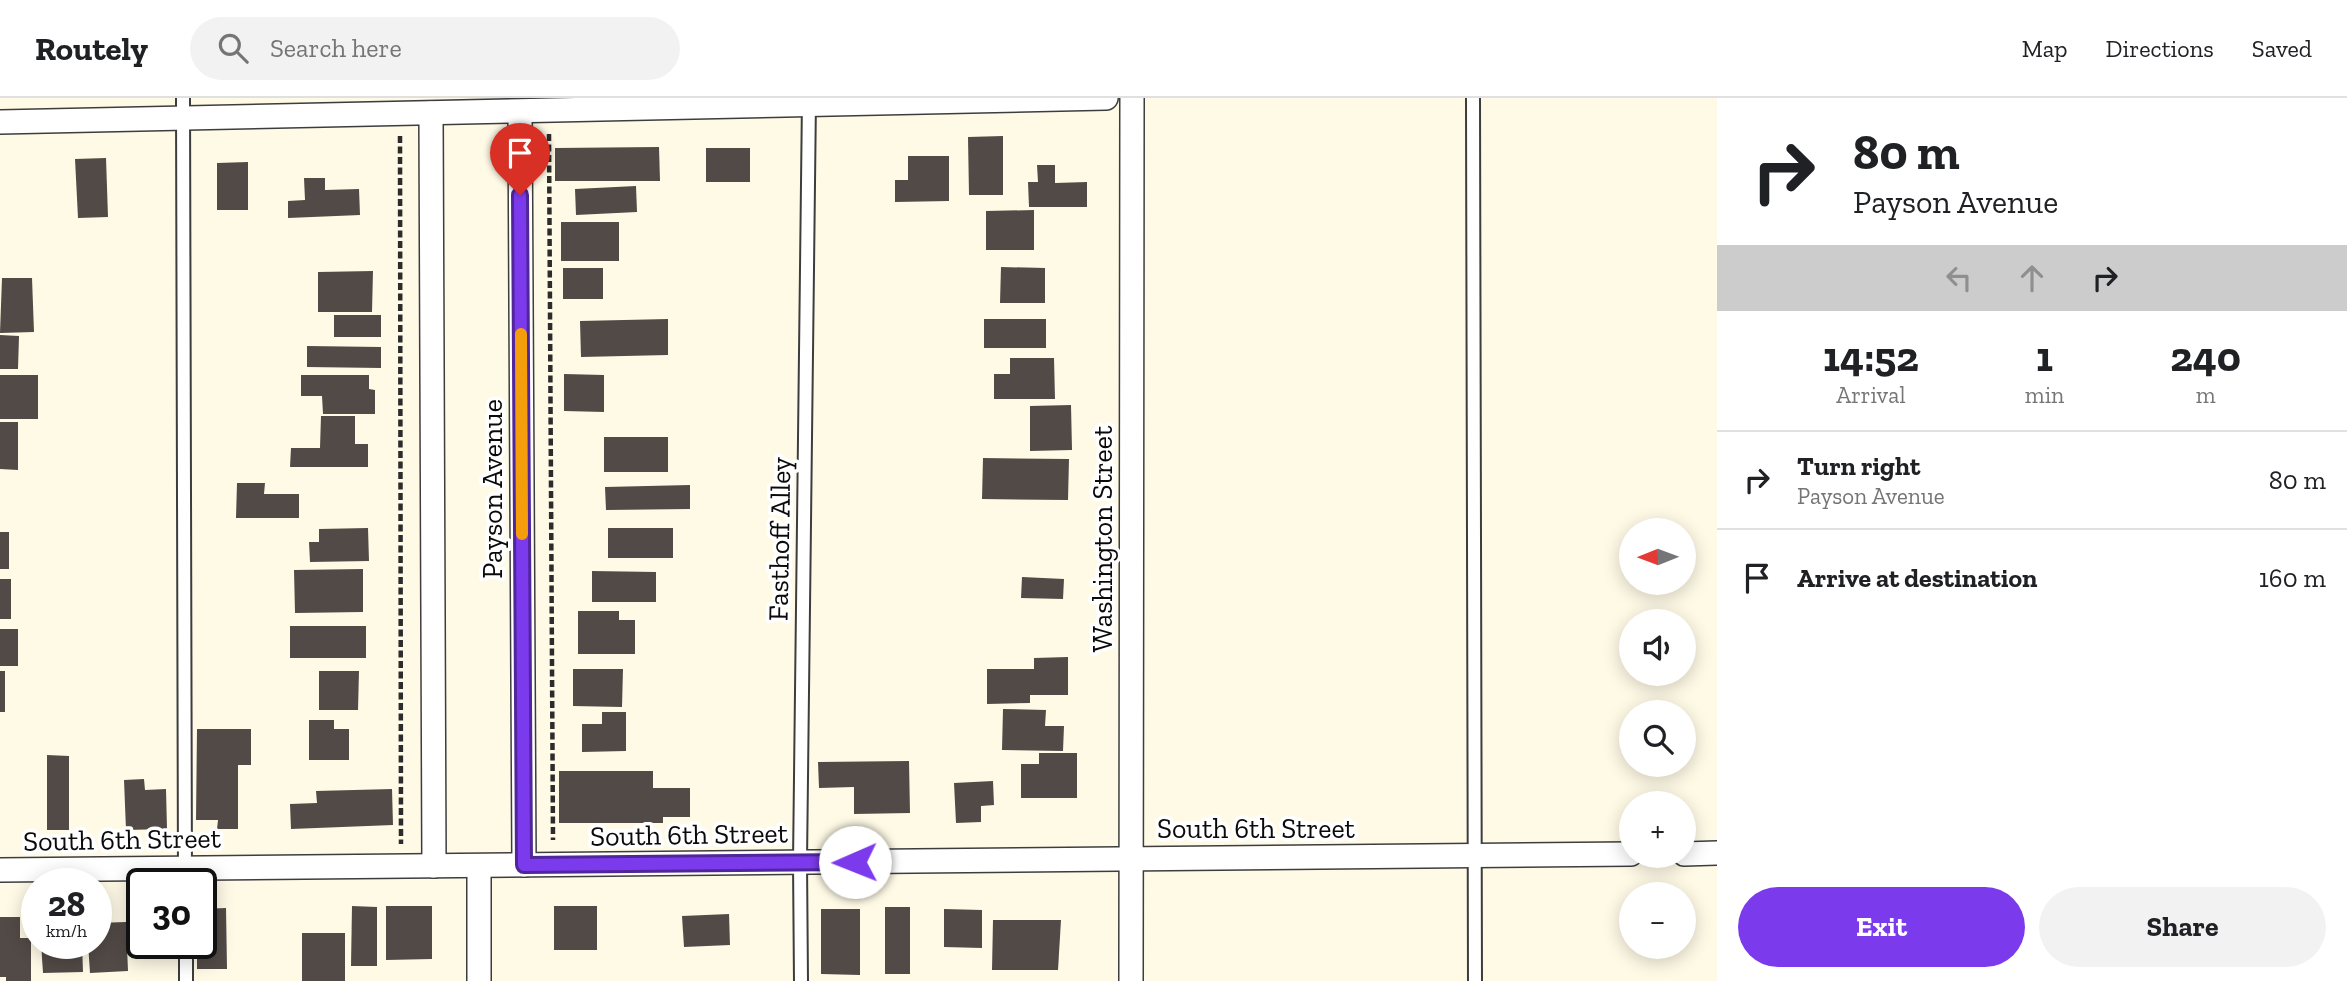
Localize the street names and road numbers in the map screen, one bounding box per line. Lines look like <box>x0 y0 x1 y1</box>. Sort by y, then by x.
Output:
street label: Payson Avenue <box>476 399 509 579</box>
street label: Washington Street <box>1086 425 1119 652</box>
street label: Fasthoff Alley <box>762 456 797 621</box>
street label: South 6th Street <box>1157 812 1356 845</box>
street label: South 6th Street <box>590 816 789 853</box>
street label: South 6th Street <box>23 821 222 858</box>

